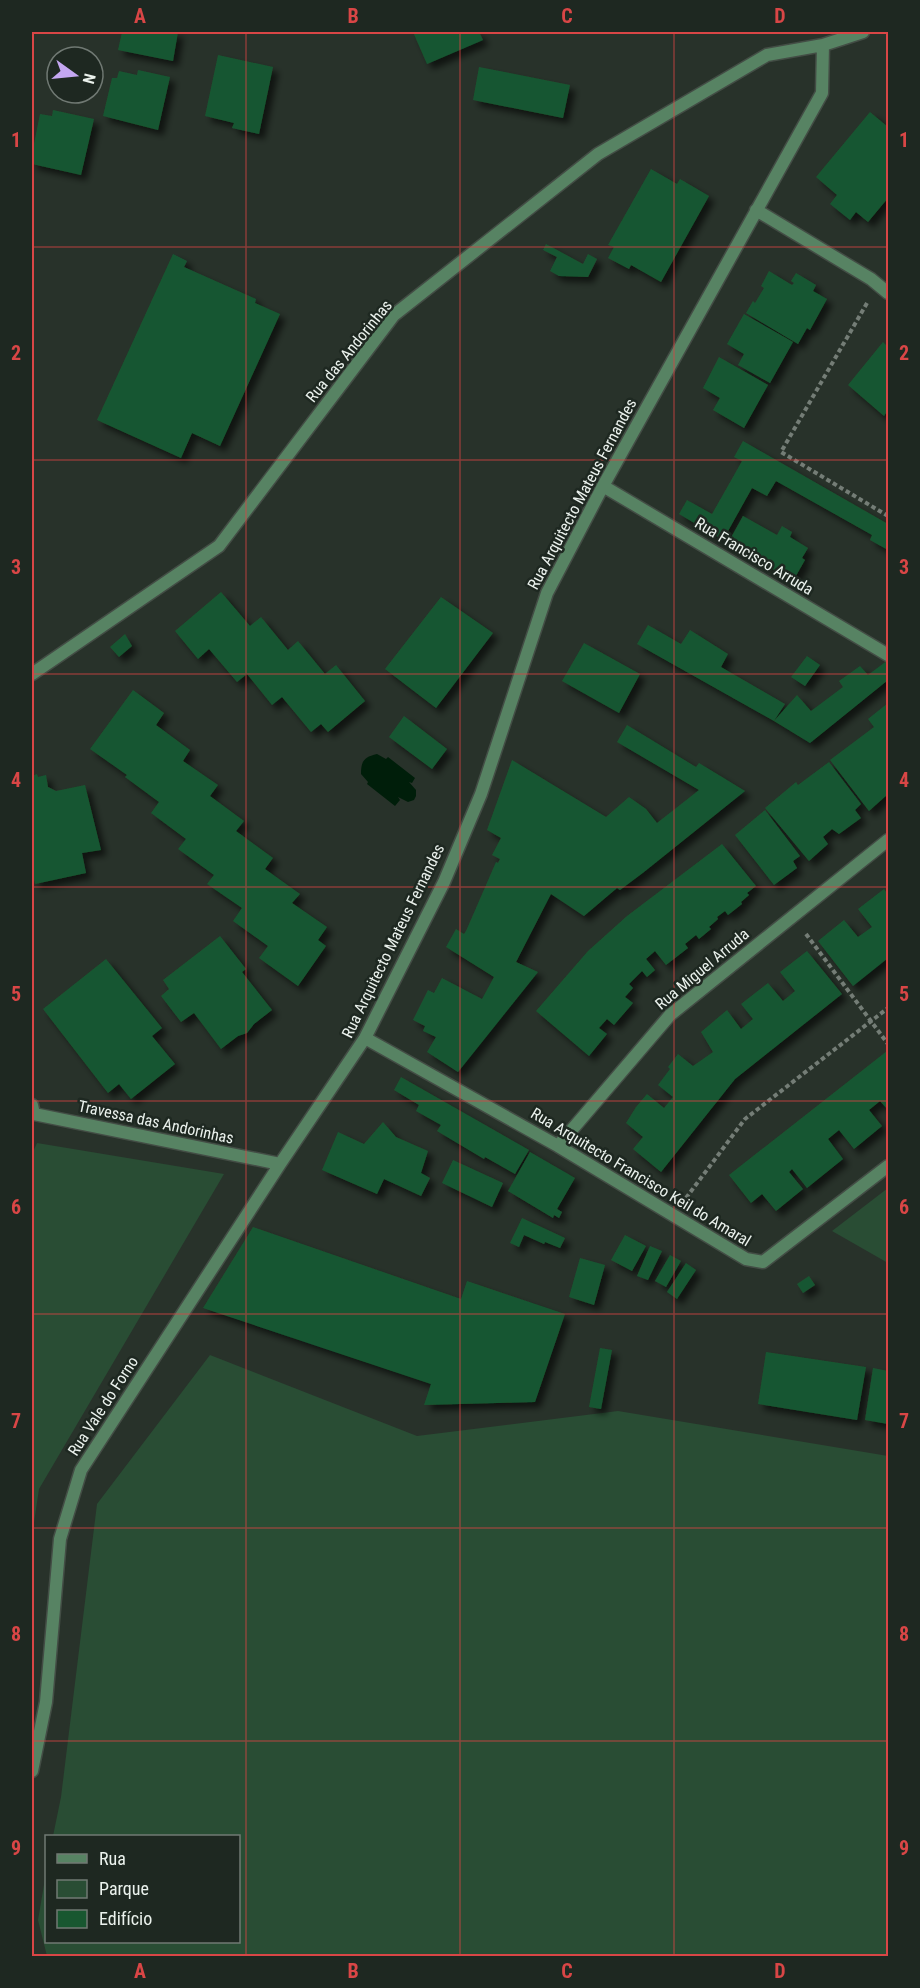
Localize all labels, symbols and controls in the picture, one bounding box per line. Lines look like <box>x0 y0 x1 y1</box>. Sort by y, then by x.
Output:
text: A <box>134 4 146 28</box>
text: B <box>347 4 359 28</box>
text: C <box>561 4 573 28</box>
text: D <box>774 4 786 28</box>
north arrow <box>45 45 105 105</box>
text: N <box>79 72 99 86</box>
text: 1 <box>11 128 21 152</box>
text: 1 <box>899 128 909 152</box>
street label: Rua das Andorinhas <box>302 296 396 406</box>
text: 2 <box>11 341 21 365</box>
text: 2 <box>899 341 909 365</box>
street label: Rua Arquitecto Mateus Fernandes <box>524 395 640 593</box>
street label: Rua Francisco Arruda <box>691 513 817 599</box>
text: 3 <box>11 555 21 579</box>
text: 3 <box>899 555 909 579</box>
text: 4 <box>11 768 21 792</box>
text: 4 <box>899 768 909 792</box>
street label: Rua Arquitecto Mateus Fernandes <box>338 841 448 1041</box>
street label: Rua Miguel Arruda <box>651 924 753 1014</box>
text: 5 <box>11 982 21 1006</box>
text: 5 <box>899 982 909 1006</box>
street label: Travessa das Andorinhas <box>76 1096 236 1148</box>
street label: Rua Arquitecto Francisco Keil do Amaral <box>528 1104 754 1250</box>
text: 6 <box>11 1195 21 1219</box>
text: 6 <box>899 1195 909 1219</box>
street label: Rua Vale do Forno <box>64 1353 142 1459</box>
text: 7 <box>11 1409 21 1433</box>
text: 7 <box>899 1409 909 1433</box>
text: 8 <box>11 1622 21 1646</box>
text: 8 <box>899 1622 909 1646</box>
legend <box>45 1835 240 1943</box>
text: 9 <box>11 1836 21 1860</box>
text: 9 <box>899 1836 909 1860</box>
text: Rua <box>99 1848 126 1869</box>
text: Parque <box>99 1878 149 1899</box>
text: Edifício <box>99 1908 152 1929</box>
text: A <box>134 1959 146 1983</box>
text: B <box>347 1959 359 1983</box>
text: C <box>561 1959 573 1983</box>
text: D <box>774 1959 786 1983</box>

